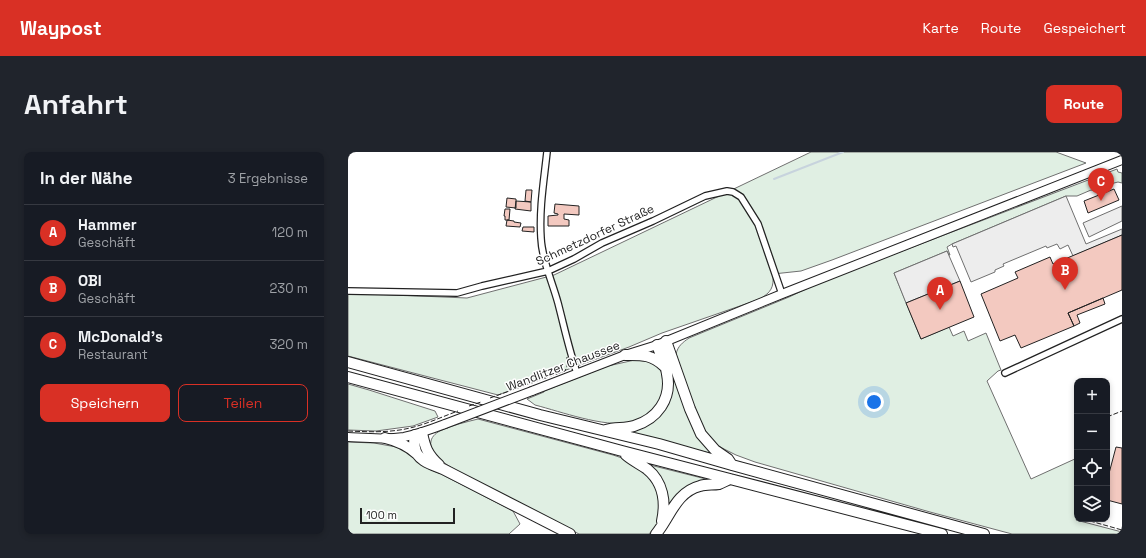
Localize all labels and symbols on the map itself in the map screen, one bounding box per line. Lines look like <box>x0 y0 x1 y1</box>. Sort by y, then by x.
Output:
pin: C <box>1088 168 1114 201</box>
street label: Schmetzdorfer Straße <box>533 201 657 269</box>
pin: B <box>1052 257 1078 290</box>
pin: A <box>927 277 953 310</box>
street label: Wandlitzer Chaussee <box>504 337 622 395</box>
your location <box>864 392 884 412</box>
scale bar <box>360 506 455 525</box>

